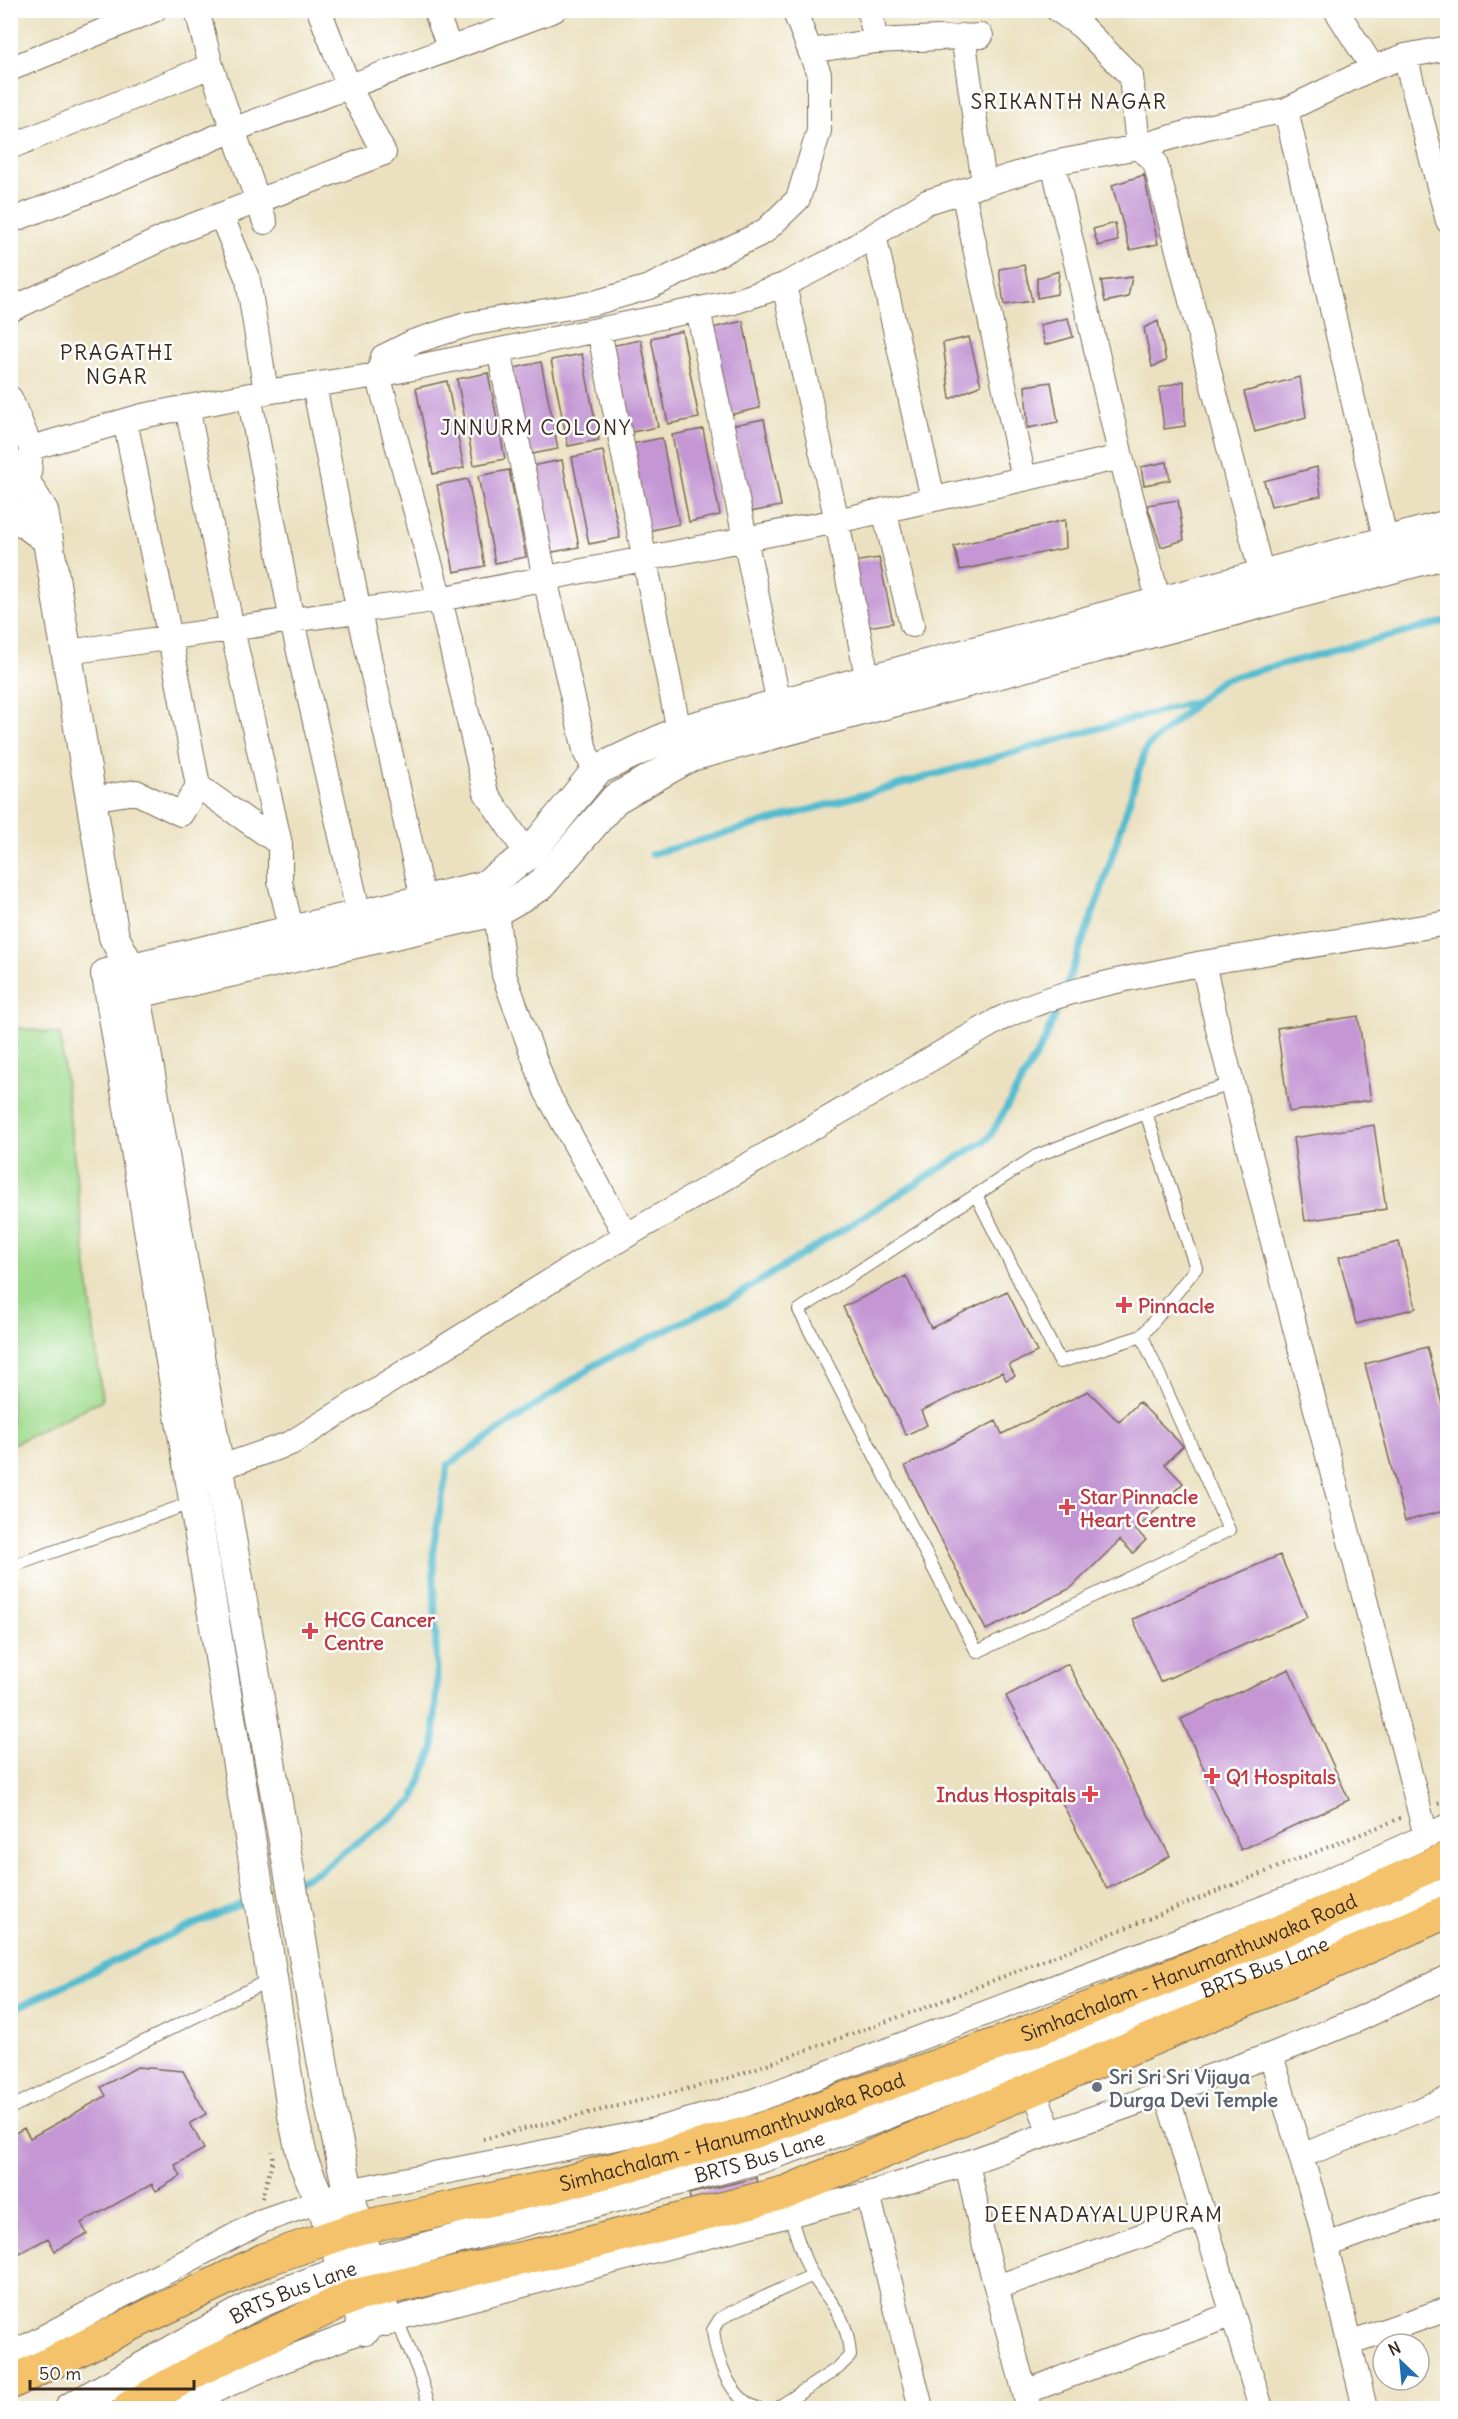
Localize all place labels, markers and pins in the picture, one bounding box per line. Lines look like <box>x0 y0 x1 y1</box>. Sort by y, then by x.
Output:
place label: Pinnacle <box>1138 1293 1215 1318</box>
marker: Pinnacle <box>1115 1296 1133 1314</box>
place label: Star Pinnacle Heart Centre <box>1080 1484 1198 1532</box>
marker: Star Pinnacle Heart Centre <box>1058 1498 1076 1516</box>
place label: HCG Cancer Centre <box>324 1607 436 1655</box>
marker: HCG Cancer Centre <box>301 1622 319 1640</box>
place label: Q1 Hospitals <box>1226 1764 1336 1789</box>
marker: Q1 Hospitals <box>1203 1767 1221 1785</box>
place label: Indus Hospitals <box>936 1782 1076 1807</box>
marker: Indus Hospitals <box>1081 1785 1099 1803</box>
place label: Sri Sri Sri Vijaya Durga Devi Temple <box>1109 2064 1278 2112</box>
marker: Sri Sri Sri Vijaya Durga Devi Temple <box>1090 2080 1104 2094</box>

